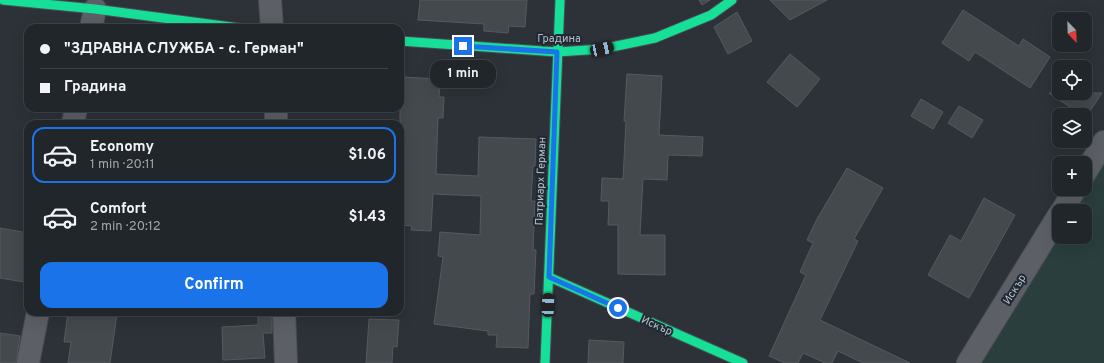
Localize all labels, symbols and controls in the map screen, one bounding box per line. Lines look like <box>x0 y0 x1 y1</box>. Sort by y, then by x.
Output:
north arrow <box>1052 12 1092 52</box>
map controls <box>1052 12 1092 244</box>
street label: Градина <box>537 32 581 46</box>
route end <box>454 37 472 55</box>
text: "ЗДРАВНА СЛУЖБА - с. Герман" <box>64 40 304 59</box>
car <box>589 41 615 57</box>
callout: 1 min <box>430 60 496 88</box>
button: locate <box>1052 60 1092 100</box>
text: 1 min <box>447 66 479 82</box>
text: Градина <box>64 78 126 97</box>
button: layers <box>1052 108 1092 148</box>
icon: car <box>42 137 78 173</box>
street label: Патриарх Герман <box>532 137 550 226</box>
text: Economy <box>90 138 154 157</box>
text: $1.06 <box>348 146 386 165</box>
button: + <box>1052 156 1092 196</box>
text: 1 min · 20:11 <box>90 157 155 173</box>
icon: car <box>42 199 78 235</box>
text: Comfort <box>90 200 147 219</box>
button: − <box>1052 204 1092 244</box>
text: $1.43 <box>349 208 386 227</box>
text: 2 min · 20:12 <box>90 219 161 235</box>
button: Confirm <box>40 262 388 308</box>
street label: Искър <box>1000 272 1029 307</box>
car <box>542 293 554 317</box>
route start <box>609 299 627 317</box>
street label: Искър <box>639 313 674 339</box>

